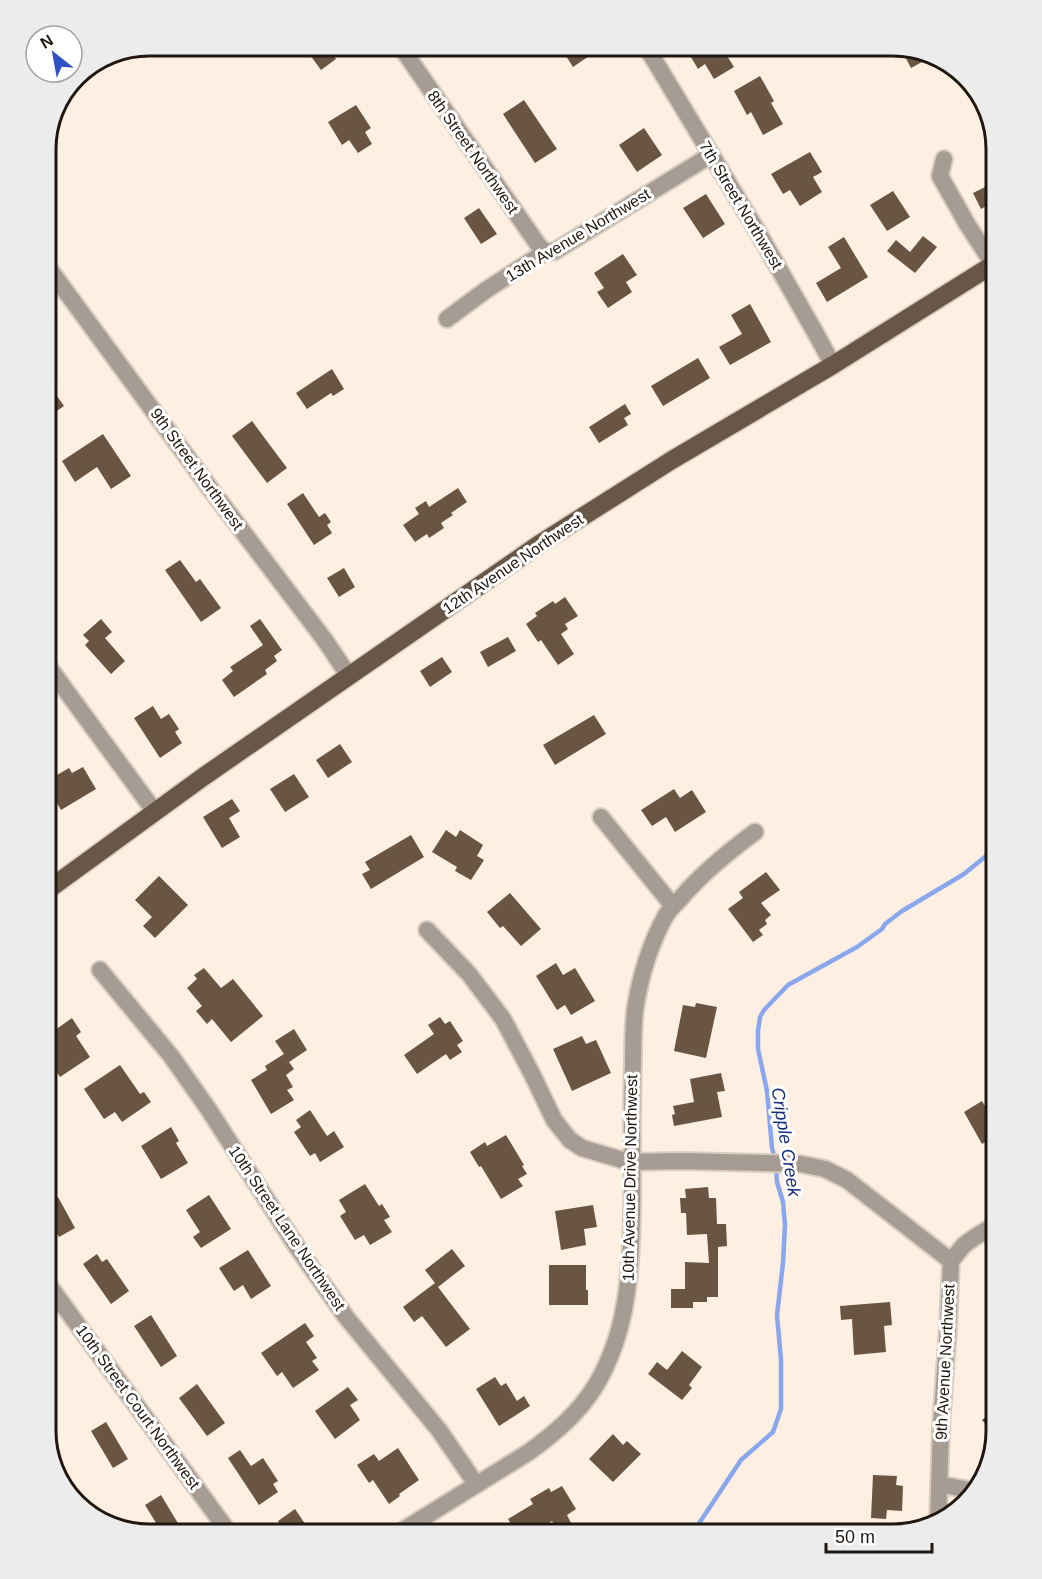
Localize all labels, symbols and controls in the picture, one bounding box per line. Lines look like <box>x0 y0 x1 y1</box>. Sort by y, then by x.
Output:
north arrow <box>24 24 84 84</box>
text: N <box>37 31 56 52</box>
street label: 8th Street Northwest <box>424 87 522 217</box>
street label: 7th Street Northwest <box>696 138 786 272</box>
street label: 13th Avenue Northwest <box>503 185 654 285</box>
street label: 9th Street Northwest <box>147 405 247 533</box>
street label: 12th Avenue Northwest <box>440 510 587 617</box>
street label: 10th Avenue Drive Northwest <box>620 1074 640 1282</box>
water label: Cripple Creek <box>768 1086 805 1199</box>
street label: 10th Street Lane Northwest <box>225 1143 349 1314</box>
street label: 9th Avenue Northwest <box>932 1283 958 1440</box>
street label: 10th Street Court Northwest <box>73 1322 203 1493</box>
scale bar <box>826 1516 932 1554</box>
text: 50 m <box>835 1527 875 1547</box>

